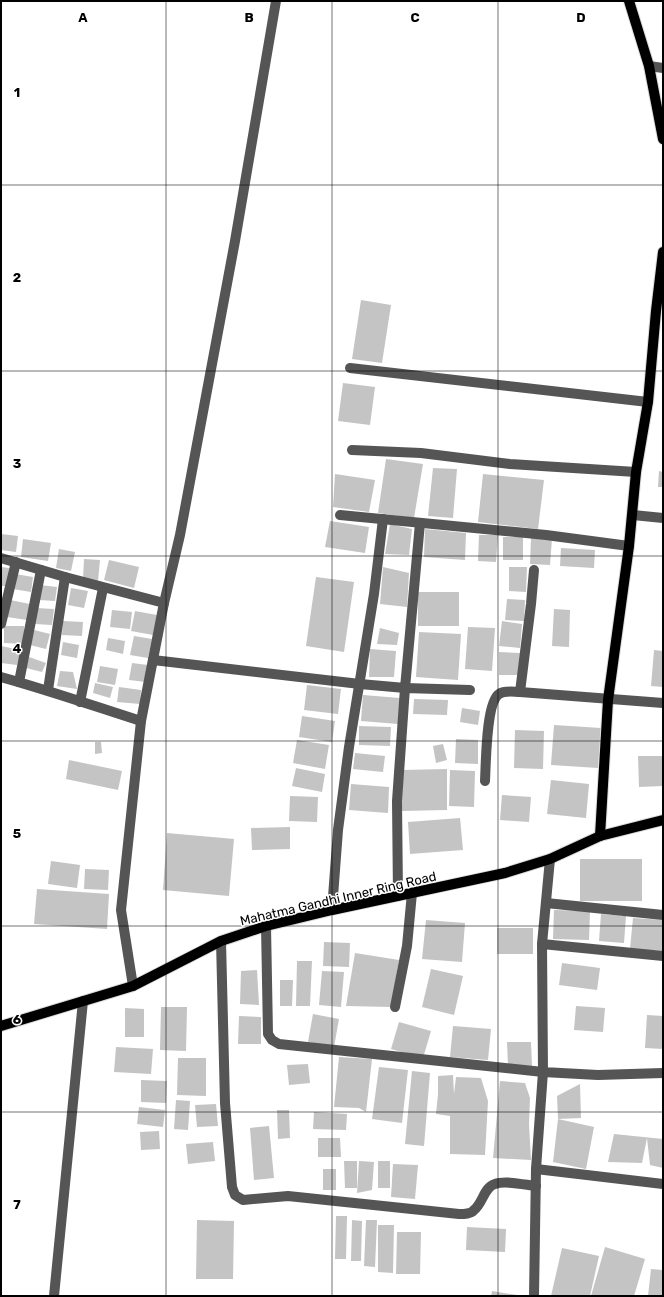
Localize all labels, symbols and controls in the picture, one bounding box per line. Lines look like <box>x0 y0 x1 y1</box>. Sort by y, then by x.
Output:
text: A <box>78 10 88 25</box>
text: B <box>244 10 254 25</box>
text: C <box>410 10 420 25</box>
text: D <box>576 10 586 25</box>
text: 1 <box>14 85 20 100</box>
text: 2 <box>13 270 21 285</box>
text: 3 <box>13 456 22 471</box>
text: 4 <box>13 641 22 656</box>
text: 5 <box>13 826 21 841</box>
street label: Mahatma Gandhi Inner Ring Road <box>238 869 438 929</box>
text: 6 <box>13 1012 22 1027</box>
text: 7 <box>13 1197 21 1212</box>

